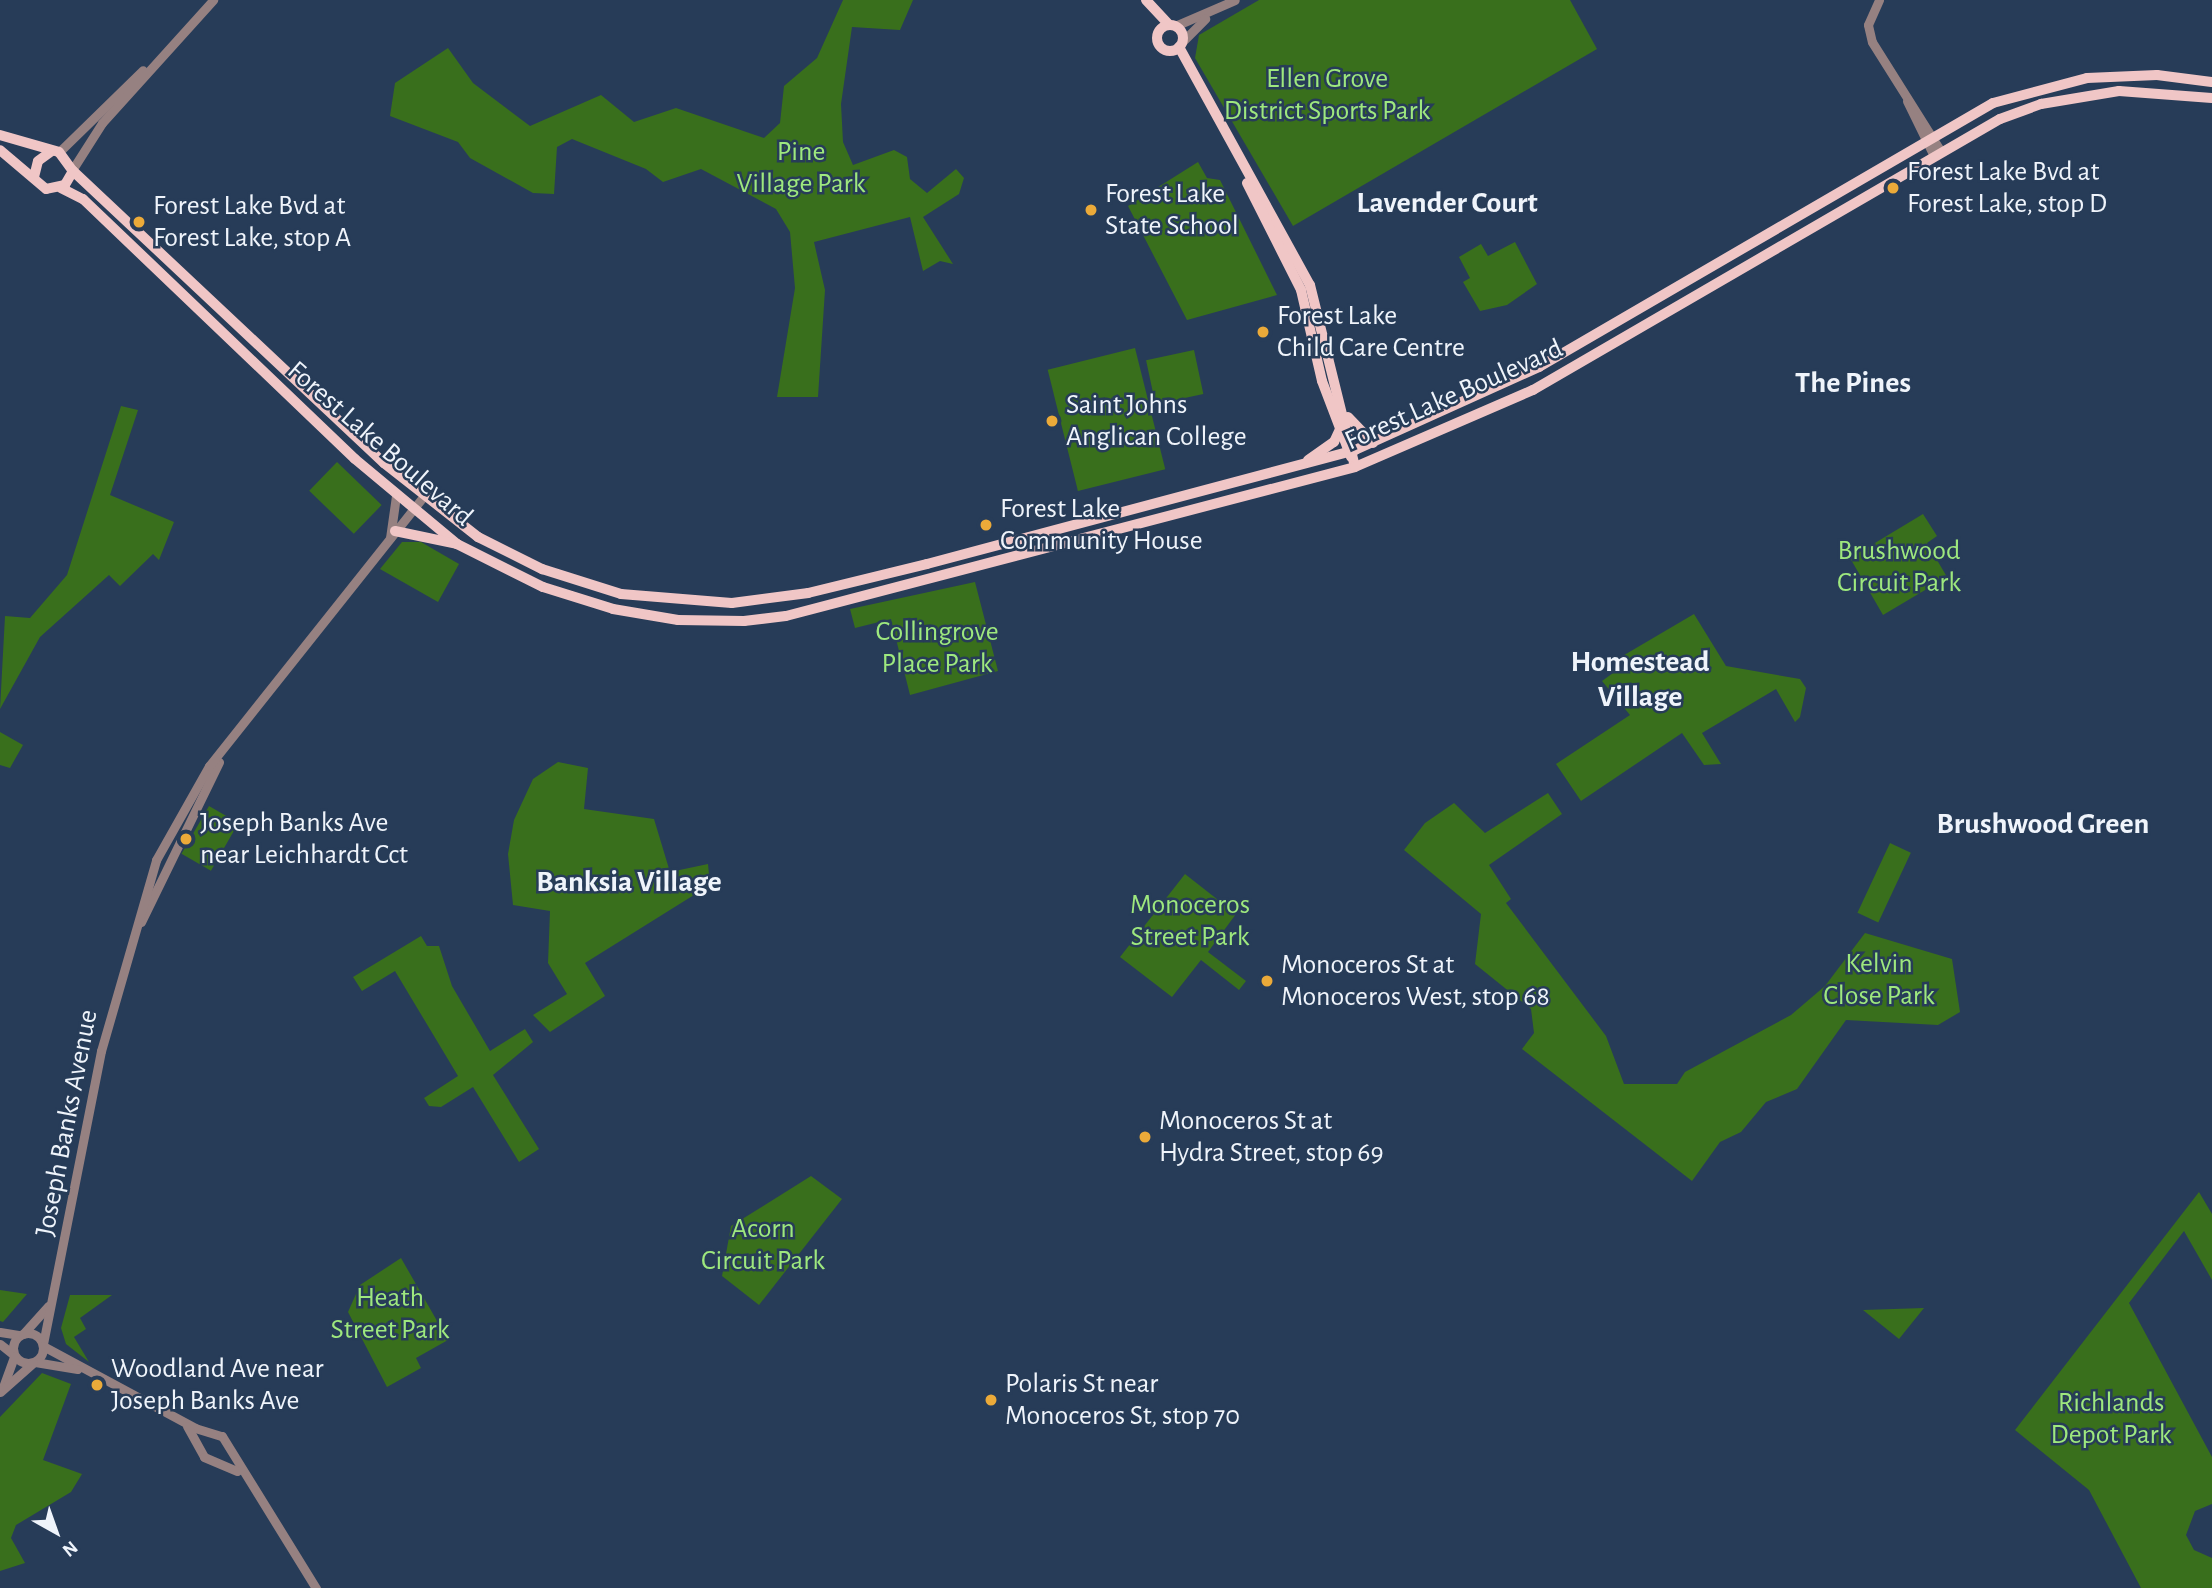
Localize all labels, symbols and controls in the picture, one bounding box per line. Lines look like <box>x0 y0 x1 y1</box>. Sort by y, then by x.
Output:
park label: Ellen Grove District Sports Park <box>1224 62 1430 128</box>
park label: Pine Village Park <box>737 135 865 201</box>
place label: Forest Lake Bvd at Forest Lake, stop D <box>1907 155 2107 221</box>
place label: Forest Lake State School <box>1105 177 1239 243</box>
marker: Forest Lake Bvd at Forest Lake, stop D <box>1885 180 1901 196</box>
district label: Lavender Court <box>1356 185 1538 221</box>
place label: Forest Lake Bvd at Forest Lake, stop A <box>153 189 351 255</box>
marker: Forest Lake State School <box>1083 202 1099 218</box>
marker: Forest Lake Bvd at Forest Lake, stop A <box>131 214 147 230</box>
place label: Forest Lake Child Care Centre <box>1277 299 1465 365</box>
marker: Forest Lake Child Care Centre <box>1255 324 1271 340</box>
street label: Forest Lake Boulevard <box>1340 332 1568 458</box>
street label: Forest Lake Boulevard <box>280 354 480 534</box>
district label: The Pines <box>1795 365 1911 401</box>
place label: Saint Johns Anglican College <box>1066 388 1247 454</box>
marker: Saint Johns Anglican College <box>1044 413 1060 429</box>
place label: Forest Lake Community House <box>1000 492 1203 558</box>
marker: Forest Lake Community House <box>978 517 994 533</box>
park label: Brushwood Circuit Park <box>1837 534 1961 600</box>
park label: Collingrove Place Park <box>875 615 999 681</box>
district label: Homestead Village <box>1570 644 1710 714</box>
place label: Joseph Banks Ave near Leichhardt Cct <box>200 806 408 872</box>
district label: Brushwood Green <box>1937 806 2149 842</box>
marker: Joseph Banks Ave near Leichhardt Cct <box>178 831 194 847</box>
district label: Banksia Village <box>536 864 722 900</box>
park label: Monoceros Street Park <box>1130 888 1250 954</box>
park label: Kelvin Close Park <box>1823 947 1935 1013</box>
place label: Monoceros St at Monoceros West, stop 68 <box>1281 948 1550 1014</box>
marker: Monoceros St at Monoceros West, stop 68 <box>1259 973 1275 989</box>
street label: Joseph Banks Avenue <box>29 1007 105 1239</box>
place label: Monoceros St at Hydra Street, stop 69 <box>1159 1104 1384 1170</box>
marker: Monoceros St at Hydra Street, stop 69 <box>1137 1129 1153 1145</box>
park label: Acorn Circuit Park <box>701 1212 825 1278</box>
park label: Heath Street Park <box>331 1281 449 1347</box>
place label: Woodland Ave near Joseph Banks Ave <box>111 1352 324 1418</box>
place label: Polaris St near Monoceros St, stop 70 <box>1005 1367 1240 1433</box>
marker: Woodland Ave near Joseph Banks Ave <box>89 1377 105 1393</box>
park label: Richlands Depot Park <box>2051 1386 2171 1452</box>
marker: Polaris St near Monoceros St, stop 70 <box>983 1392 999 1408</box>
north arrow <box>21 1497 91 1567</box>
text: N <box>59 1537 81 1560</box>

